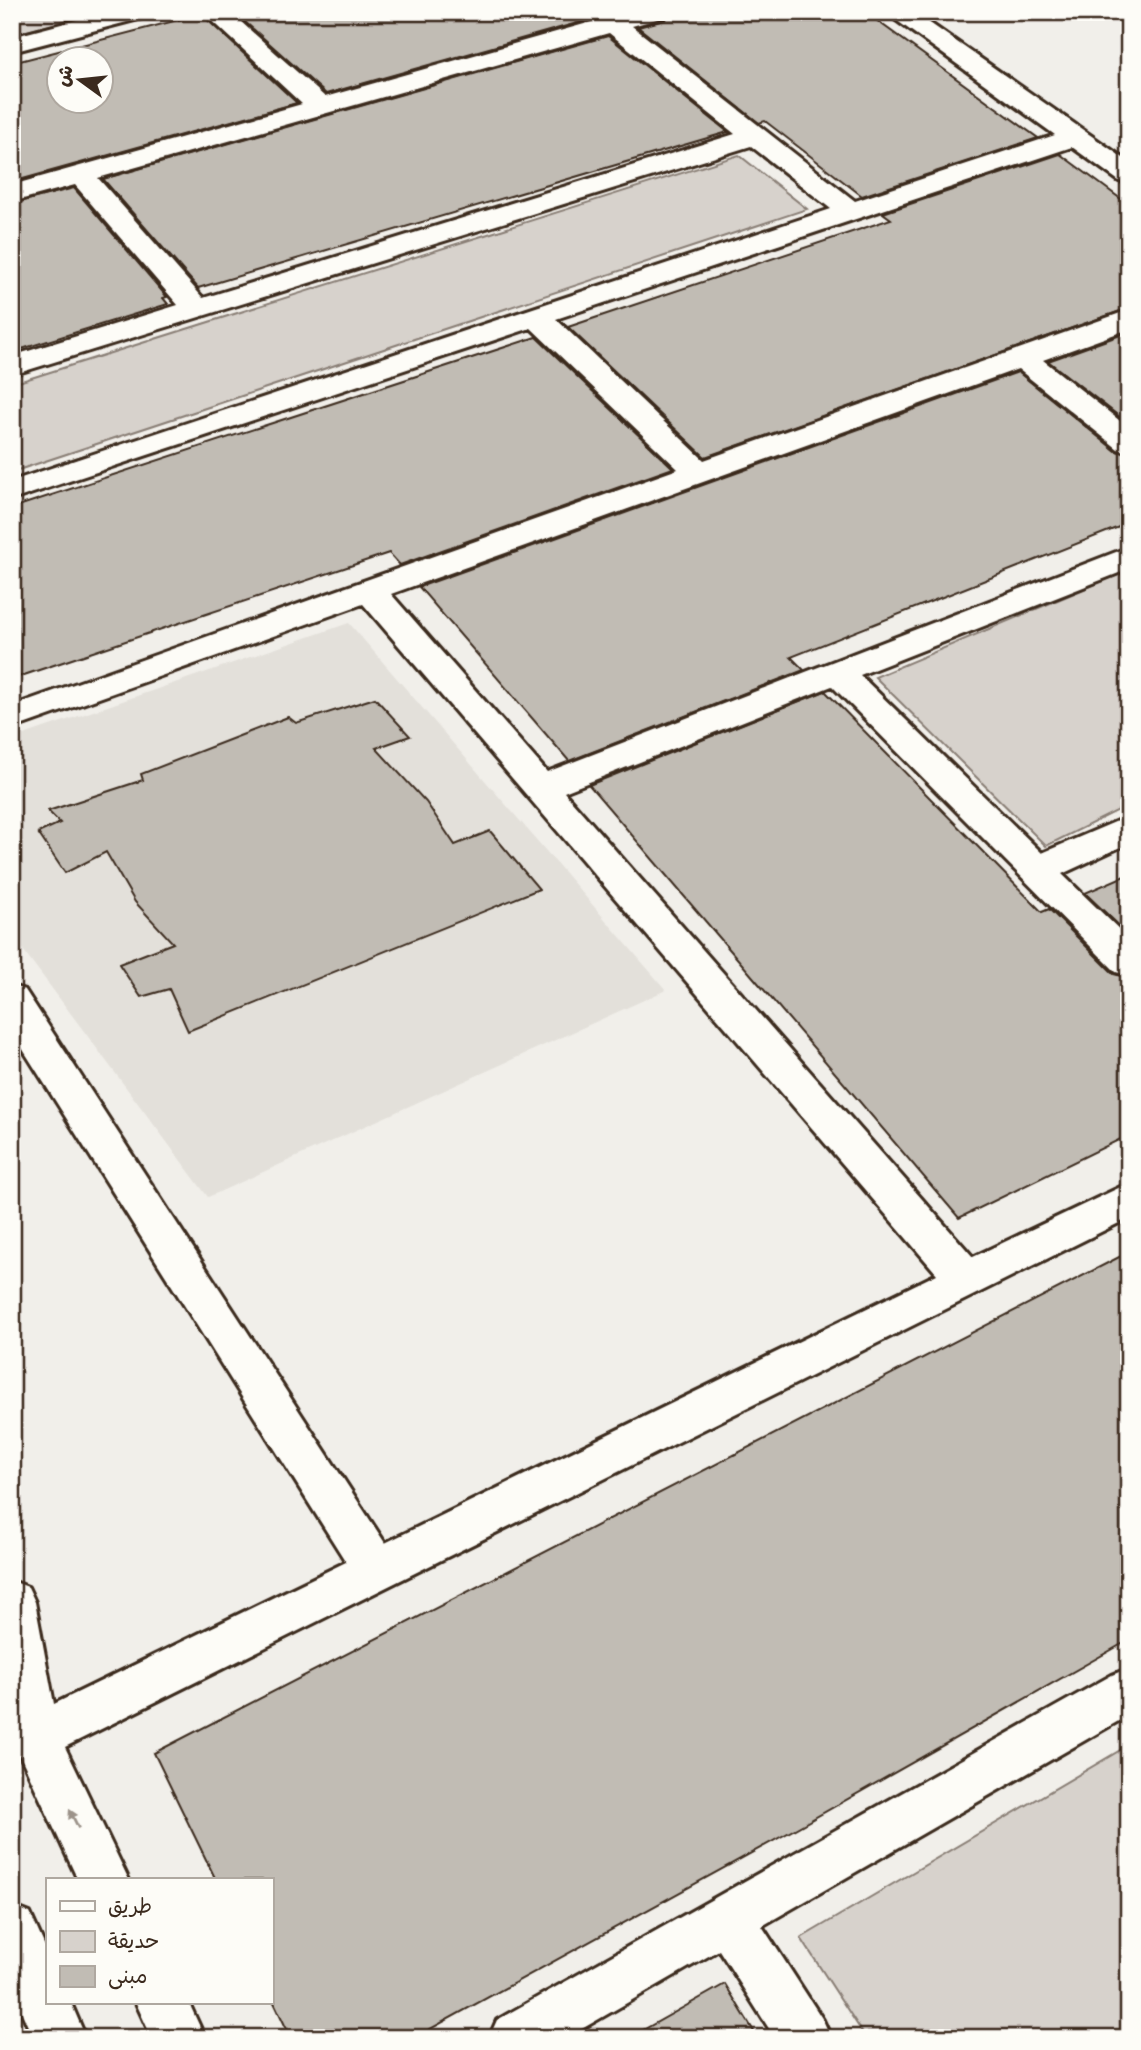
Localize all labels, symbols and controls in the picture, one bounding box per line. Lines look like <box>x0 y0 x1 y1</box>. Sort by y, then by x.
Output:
north arrow <box>46 46 116 116</box>
text: ش <box>51 63 78 89</box>
one-way arrow <box>69 1809 80 1829</box>
legend <box>46 1878 273 2004</box>
text: طريق <box>108 1894 152 1918</box>
text: حديقة <box>108 1929 159 1953</box>
text: مبنى <box>108 1964 147 1990</box>

